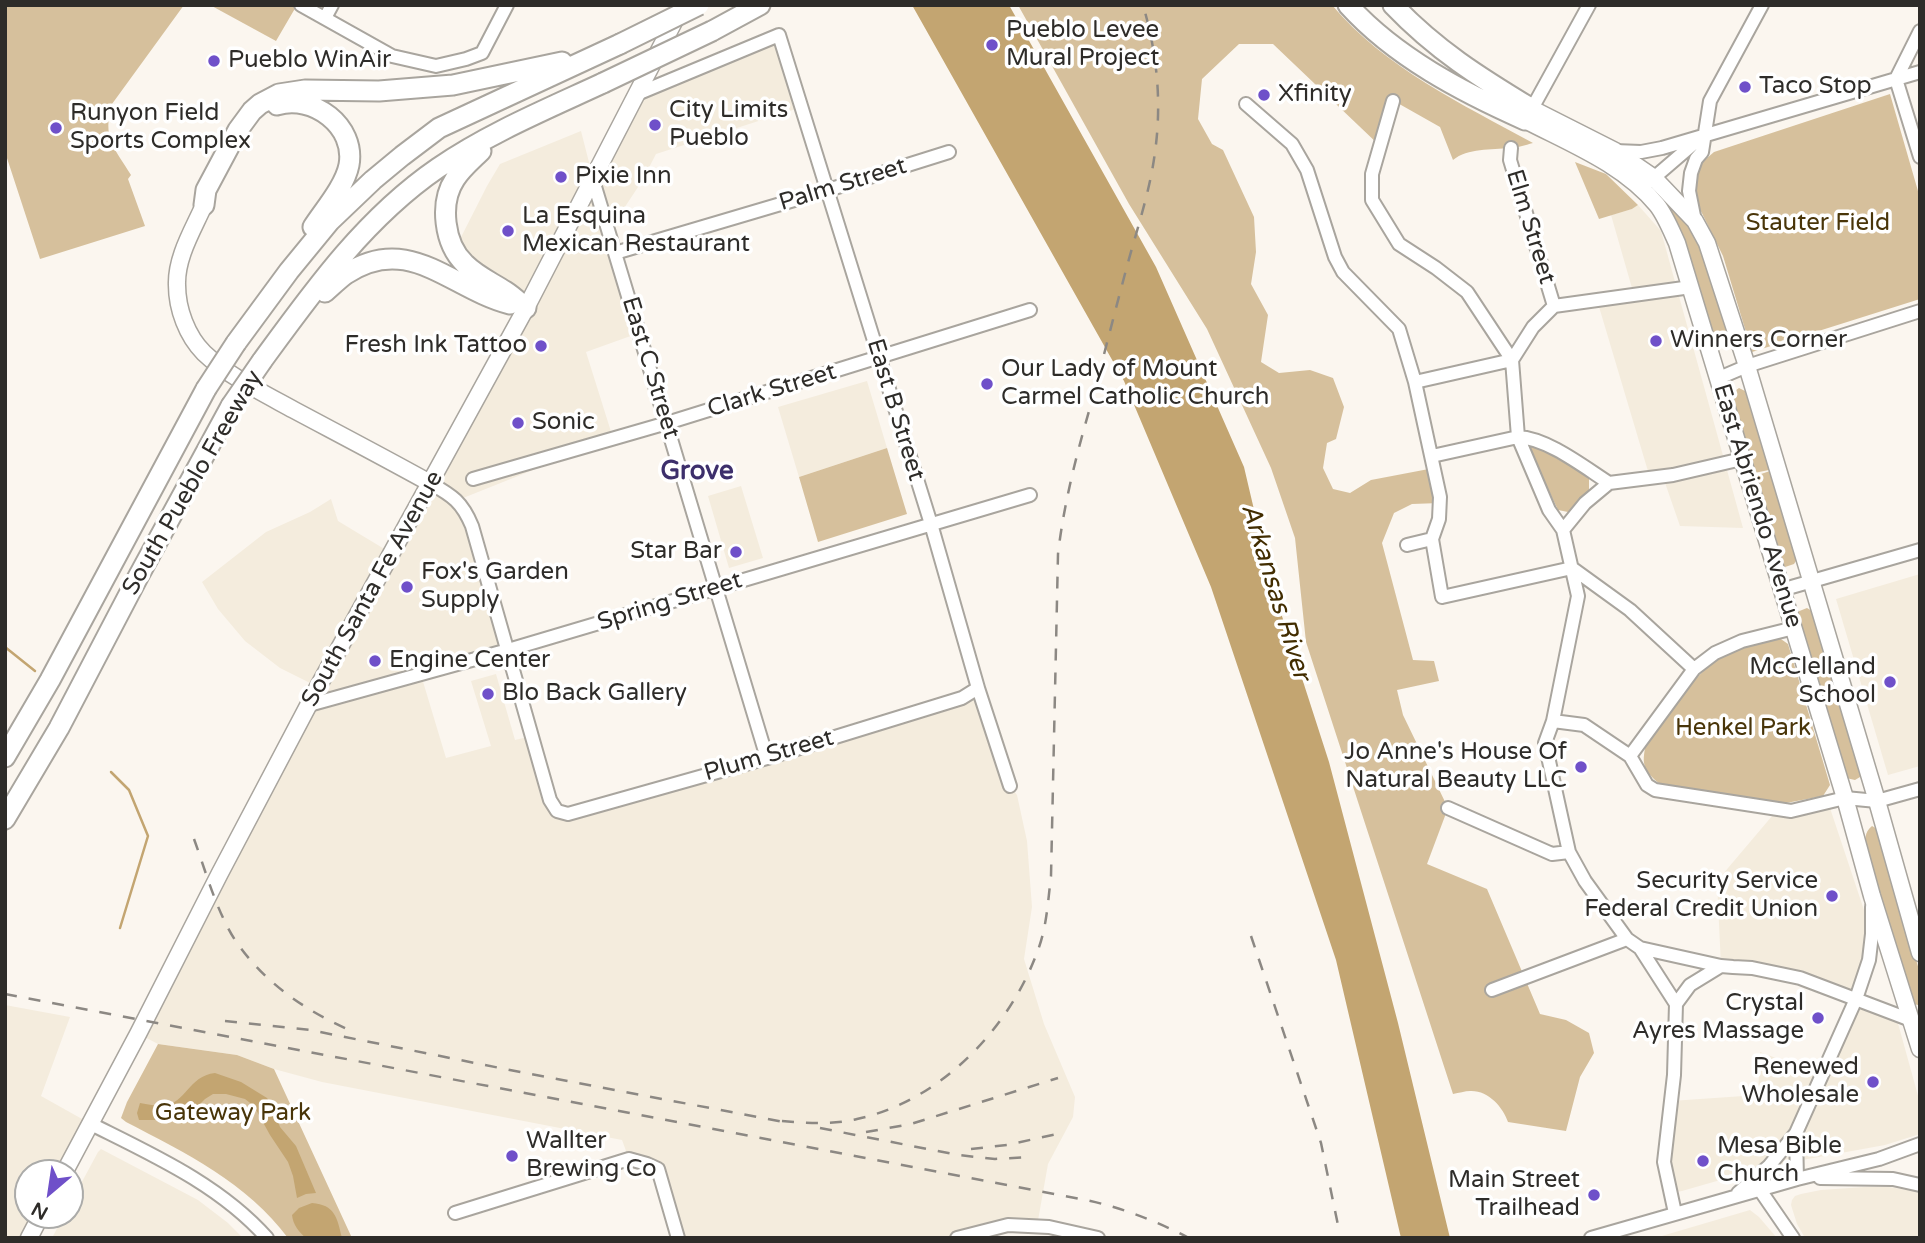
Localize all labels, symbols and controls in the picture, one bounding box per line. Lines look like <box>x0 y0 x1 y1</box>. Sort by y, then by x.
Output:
place label: Pueblo Levee Mural Project <box>1006 17 1159 73</box>
marker: Pueblo Levee Mural Project <box>984 37 1000 53</box>
place label: Pueblo WinAir <box>228 47 391 75</box>
marker: Pueblo WinAir <box>206 53 222 69</box>
place label: Taco Stop <box>1759 73 1872 101</box>
marker: Taco Stop <box>1737 79 1753 95</box>
place label: Xfinity <box>1278 81 1352 109</box>
marker: Xfinity <box>1256 87 1272 103</box>
place label: City Limits Pueblo <box>669 97 788 153</box>
place label: Runyon Field Sports Complex <box>70 100 251 156</box>
marker: City Limits Pueblo <box>647 117 663 133</box>
marker: Runyon Field Sports Complex <box>48 120 64 136</box>
street label: Palm Street <box>776 152 910 218</box>
place label: Pixie Inn <box>575 163 672 191</box>
street label: Elm Street <box>1499 166 1561 288</box>
marker: Pixie Inn <box>553 169 569 185</box>
place label: La Esquina Mexican Restaurant <box>522 203 750 259</box>
park label: Stauter Field <box>1746 210 1890 238</box>
marker: La Esquina Mexican Restaurant <box>500 223 516 239</box>
street label: East C Street <box>615 294 685 442</box>
place label: Winners Corner <box>1670 327 1847 355</box>
place label: Fresh Ink Tattoo <box>344 332 527 360</box>
marker: Winners Corner <box>1648 333 1664 349</box>
street label: East B Street <box>860 336 930 484</box>
marker: Fresh Ink Tattoo <box>533 338 549 354</box>
place label: Our Lady of Mount Carmel Catholic Church <box>1001 356 1269 412</box>
street label: Clark Street <box>704 358 840 424</box>
street label: South Pueblo Freeway <box>117 365 269 601</box>
marker: Our Lady of Mount Carmel Catholic Church <box>979 376 995 392</box>
street label: East Abriendo Avenue <box>1706 381 1808 631</box>
place label: Sonic <box>532 409 595 437</box>
marker: Sonic <box>510 415 526 431</box>
district label: Grove <box>660 456 734 488</box>
street label: South Santa Fe Avenue <box>296 466 450 712</box>
water label: Arkansas River <box>1233 500 1317 684</box>
place label: Star Bar <box>630 538 722 566</box>
marker: Star Bar <box>728 544 744 560</box>
place label: Fox's Garden Supply <box>421 559 569 615</box>
street label: Spring Street <box>594 566 746 638</box>
marker: Fox's Garden Supply <box>399 579 415 595</box>
place label: Engine Center <box>389 647 550 675</box>
marker: Engine Center <box>367 653 383 669</box>
place label: McClelland School <box>1749 654 1876 710</box>
marker: McClelland School <box>1882 674 1898 690</box>
place label: Blo Back Gallery <box>502 680 687 708</box>
marker: Blo Back Gallery <box>480 686 496 702</box>
park label: Henkel Park <box>1675 715 1811 743</box>
street label: Plum Street <box>701 724 837 788</box>
place label: Jo Anne's House Of Natural Beauty LLC <box>1344 739 1567 795</box>
marker: Jo Anne's House Of Natural Beauty LLC <box>1573 759 1589 775</box>
place label: Security Service Federal Credit Union <box>1584 868 1818 924</box>
marker: Security Service Federal Credit Union <box>1824 888 1840 904</box>
place label: Crystal Ayres Massage <box>1632 990 1804 1046</box>
marker: Crystal Ayres Massage <box>1810 1010 1826 1026</box>
place label: Renewed Wholesale <box>1741 1054 1859 1110</box>
marker: Renewed Wholesale <box>1865 1074 1881 1090</box>
park label: Gateway Park <box>155 1100 311 1128</box>
place label: Wallter Brewing Co <box>526 1128 657 1184</box>
place label: Mesa Bible Church <box>1717 1133 1842 1189</box>
marker: Wallter Brewing Co <box>504 1148 520 1164</box>
marker: Mesa Bible Church <box>1695 1153 1711 1169</box>
north arrow <box>14 1159 84 1229</box>
place label: Main Street Trailhead <box>1448 1167 1580 1223</box>
marker: Main Street Trailhead <box>1586 1187 1602 1203</box>
text: N <box>28 1197 52 1224</box>

